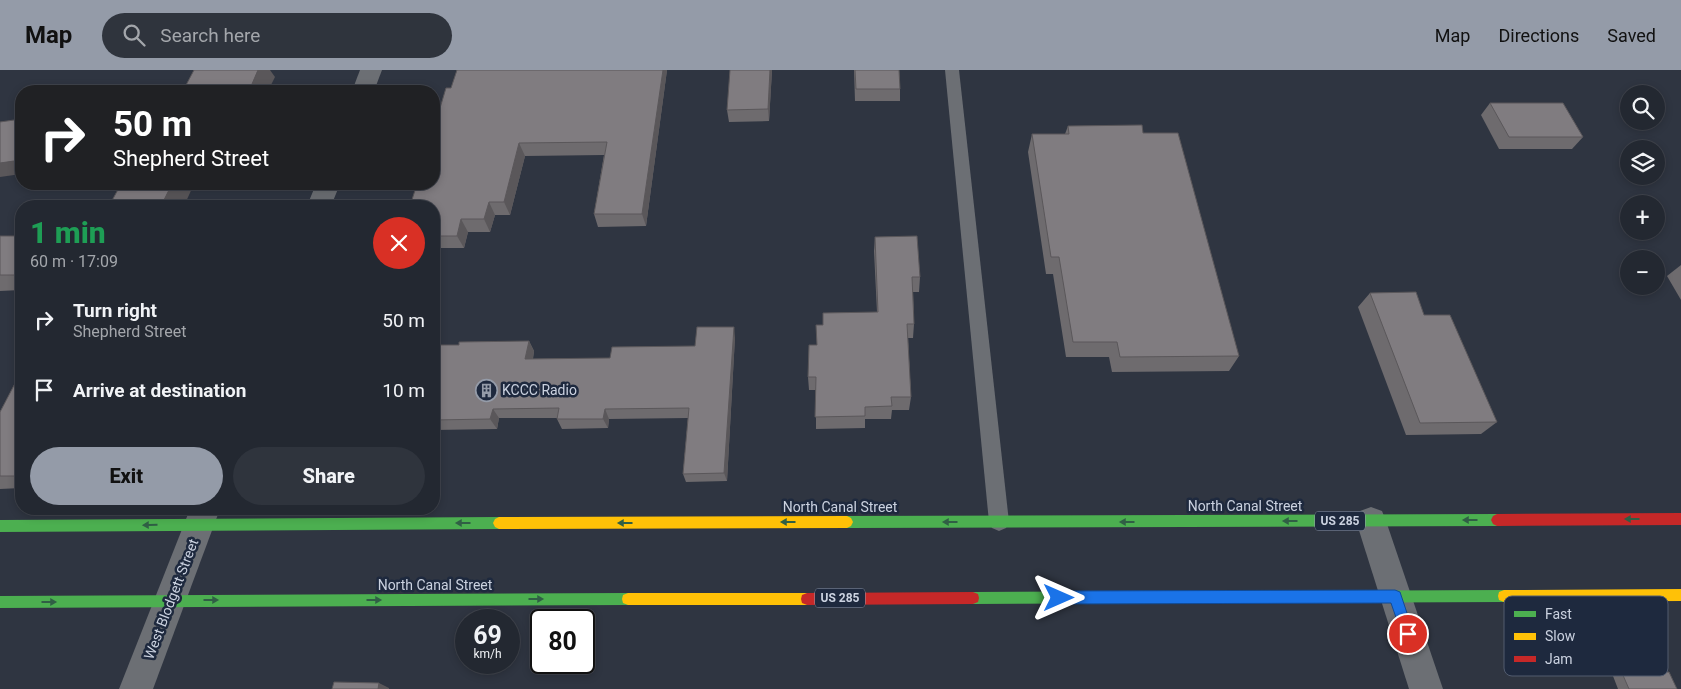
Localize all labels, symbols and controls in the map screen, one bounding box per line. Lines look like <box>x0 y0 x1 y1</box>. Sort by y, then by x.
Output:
search box <box>102 13 452 58</box>
text: Map <box>25 21 72 49</box>
icon: search <box>120 21 148 49</box>
text: Search here <box>160 24 260 47</box>
text: Map <box>1435 25 1470 46</box>
text: Directions <box>1498 25 1579 46</box>
text: Saved <box>1607 25 1656 46</box>
map controls <box>1620 85 1665 295</box>
button: search <box>1620 85 1665 130</box>
text: 50 m <box>113 104 192 145</box>
icon: right <box>30 105 95 170</box>
button: layers <box>1620 140 1665 185</box>
text: Shepherd Street <box>113 146 269 171</box>
button: + <box>1620 195 1665 240</box>
text: 1 min <box>30 215 106 250</box>
button: close <box>373 217 425 269</box>
button: − <box>1620 250 1665 295</box>
text: 60 m · 17:09 <box>30 252 118 271</box>
text: Turn right <box>73 299 157 322</box>
icon: right <box>30 306 58 334</box>
text: 50 m <box>382 309 425 332</box>
text: Shepherd Street <box>73 322 187 341</box>
icon: arrive <box>30 376 58 404</box>
building icon: KCCC Radio <box>474 378 498 402</box>
text: Arrive at destination <box>73 379 246 402</box>
text: 10 m <box>382 379 425 402</box>
place label: KCCC Radio <box>502 382 577 398</box>
button: Exit <box>30 447 223 505</box>
button: Share <box>233 447 425 505</box>
street label: North Canal Street <box>1188 498 1303 514</box>
street label: North Canal Street <box>783 499 898 515</box>
road number: US 285 <box>1315 512 1365 531</box>
one-way arrow <box>1624 516 1640 524</box>
one-way arrow <box>1282 517 1298 525</box>
one-way arrow <box>1462 517 1478 525</box>
one-way arrow <box>780 518 796 526</box>
one-way arrow <box>942 518 958 526</box>
one-way arrow <box>1119 518 1135 526</box>
one-way arrow <box>455 519 471 527</box>
one-way arrow <box>617 519 633 527</box>
one-way arrow <box>142 521 158 529</box>
street label: West Blodgett Street <box>141 536 202 662</box>
position arrow <box>1032 571 1084 623</box>
street label: North Canal Street <box>378 577 493 593</box>
road number: US 285 <box>815 588 865 608</box>
one-way arrow <box>528 595 544 603</box>
one-way arrow <box>203 596 219 604</box>
one-way arrow <box>366 596 382 604</box>
legend <box>1504 596 1668 676</box>
one-way arrow <box>41 597 57 605</box>
text: Fast <box>1545 606 1572 622</box>
speed limit sign: 80 <box>530 609 595 674</box>
pin <box>1387 613 1429 655</box>
icon: arrive <box>1394 620 1422 648</box>
text: 69 <box>473 621 502 650</box>
text: Slow <box>1545 628 1576 644</box>
text: km/h <box>473 647 502 661</box>
text: Jam <box>1545 651 1573 667</box>

